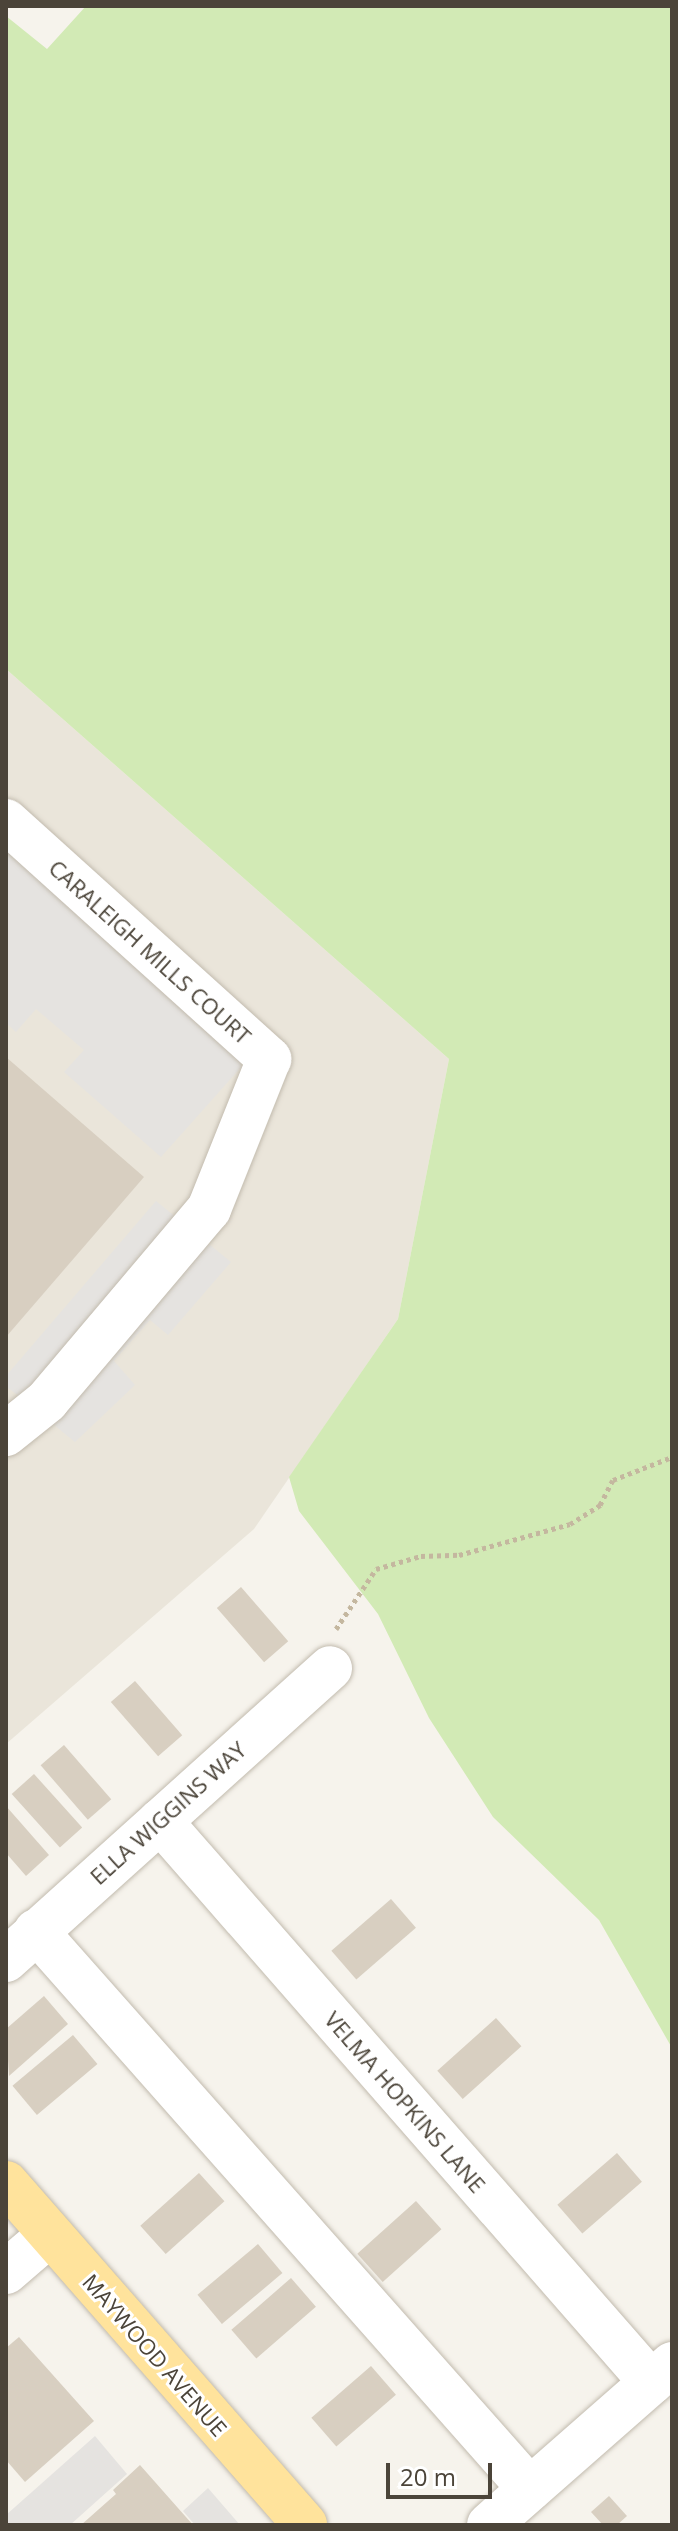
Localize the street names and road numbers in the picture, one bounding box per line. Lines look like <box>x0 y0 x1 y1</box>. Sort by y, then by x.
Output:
street label: CARALEIGH MILLS COURT <box>44 854 256 1050</box>
street label: ELLA WIGGINS WAY <box>85 1736 251 1890</box>
street label: VELMA HOPKINS LANE <box>319 2006 491 2198</box>
street label: MAYWOOD AVENUE <box>77 2268 233 2442</box>

